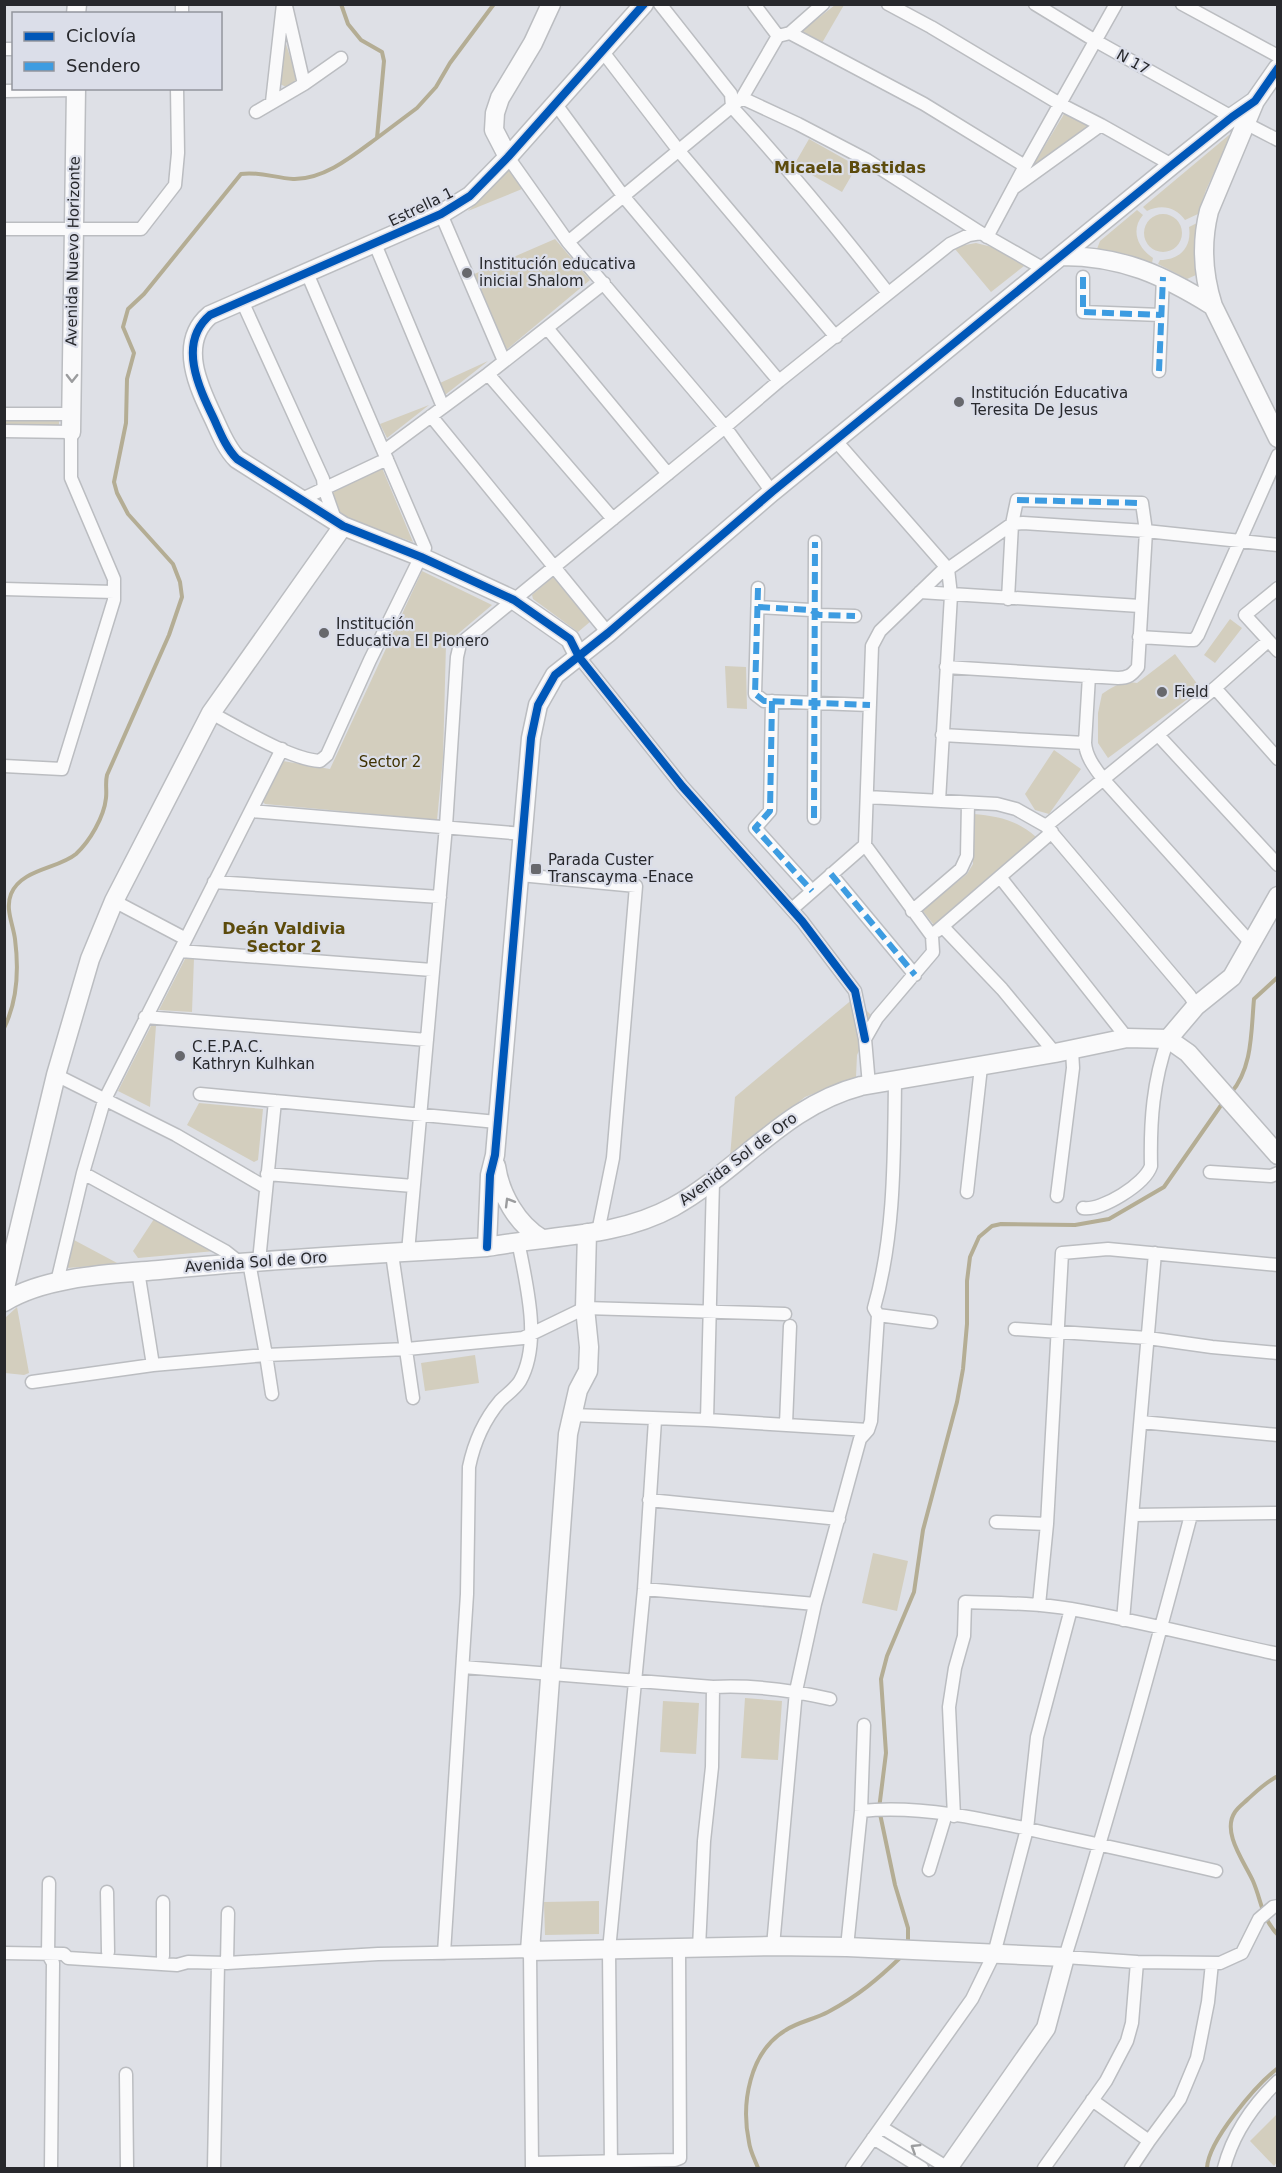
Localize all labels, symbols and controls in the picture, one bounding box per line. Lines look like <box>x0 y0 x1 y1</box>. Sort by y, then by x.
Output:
legend <box>12 12 222 90</box>
text: Ciclovía <box>66 25 136 46</box>
street label: N 17 <box>1113 46 1153 78</box>
text: Sendero <box>66 55 140 76</box>
street label: Avenida Nuevo Horizonte <box>62 156 84 346</box>
district label: Micaela Bastidas <box>774 158 926 177</box>
street label: Estrella 1 <box>386 184 456 230</box>
place label: Institución educativa inicial Shalom <box>479 255 636 290</box>
marker: Institución educativa inicial Shalom <box>460 266 474 280</box>
one-way arrow <box>65 373 78 382</box>
place label: Institución Educativa Teresita De Jesus <box>970 384 1128 419</box>
marker: Institución Educativa Teresita De Jesus <box>952 395 966 409</box>
place label: Institución Educativa El Pionero <box>336 615 489 650</box>
marker: Institución Educativa El Pionero <box>317 626 331 640</box>
place label: Field <box>1174 683 1209 701</box>
marker: Field <box>1155 685 1169 699</box>
park label: Sector 2 <box>359 753 421 771</box>
place label: Parada Custer Transcayma -Enace <box>547 851 694 886</box>
marker: Parada Custer Transcayma -Enace <box>529 862 543 876</box>
district label: Deán Valdivia Sector 2 <box>222 919 346 956</box>
place label: C.E.P.A.C. Kathryn Kulhkan <box>192 1038 315 1073</box>
marker: C.E.P.A.C. Kathryn Kulhkan <box>173 1049 187 1063</box>
street label: Avenida Sol de Oro <box>676 1109 800 1209</box>
one-way arrow <box>505 1198 516 1208</box>
street label: Avenida Sol de Oro <box>184 1248 328 1276</box>
one-way arrow <box>911 2143 921 2155</box>

